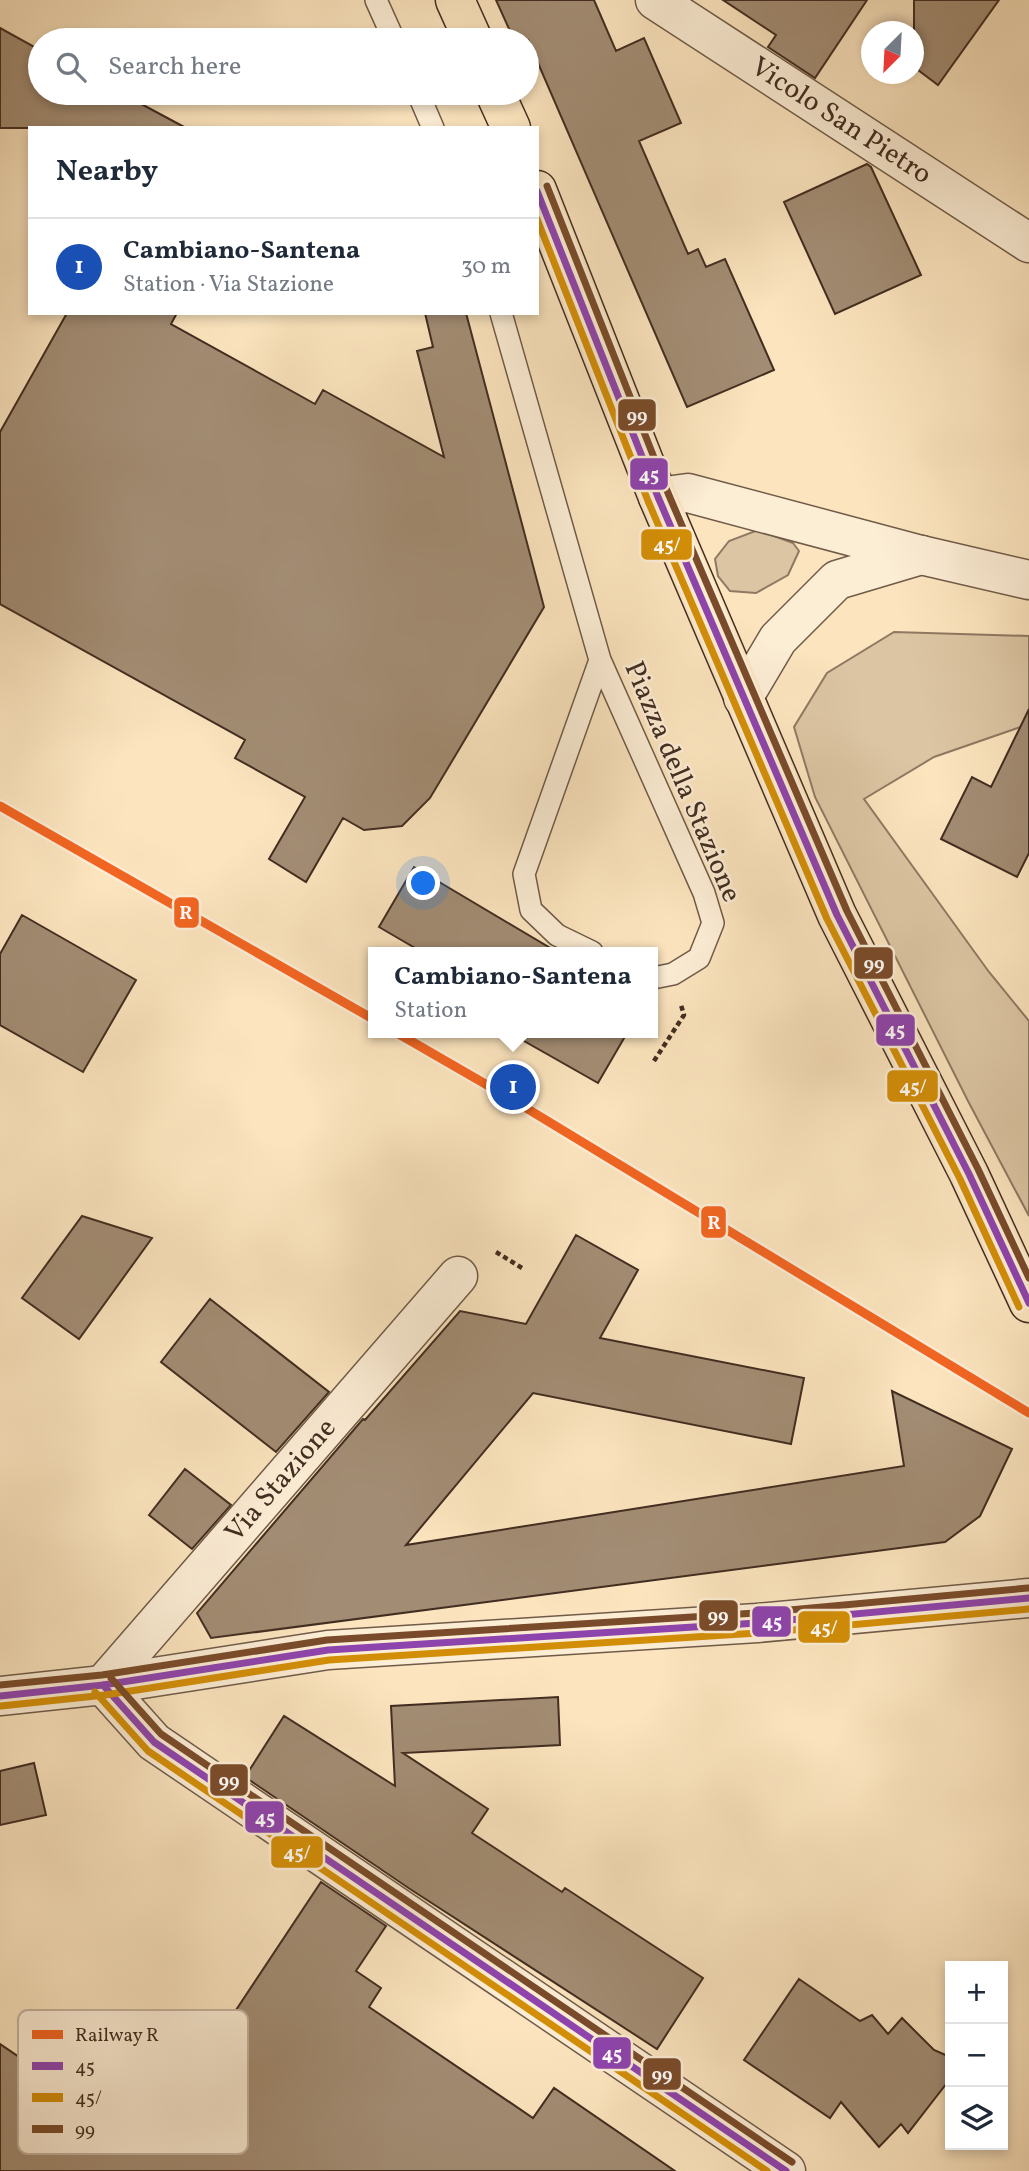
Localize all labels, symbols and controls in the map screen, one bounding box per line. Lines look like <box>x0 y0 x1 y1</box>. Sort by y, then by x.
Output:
north arrow <box>861 21 924 84</box>
search box <box>28 28 539 105</box>
icon: search <box>52 48 90 86</box>
street label: Vicolo San Pietro <box>743 48 939 194</box>
text: Search here <box>108 49 241 85</box>
text: Nearby <box>56 151 158 193</box>
text: Cambiano-Santena <box>123 233 360 269</box>
text: 1 <box>74 251 84 283</box>
text: 30 m <box>461 251 511 283</box>
text: Station · Via Stazione <box>123 269 334 301</box>
line badge: 99 <box>617 398 657 432</box>
text: 99 <box>626 404 648 430</box>
line badge: 45 <box>629 457 669 491</box>
text: 45 <box>639 463 659 489</box>
line badge: 45/ <box>640 528 693 561</box>
text: 45/ <box>653 533 681 559</box>
street label: Piazza della Stazione <box>614 656 750 908</box>
your location <box>406 866 440 900</box>
line badge: R <box>173 896 200 929</box>
text: R <box>179 901 193 927</box>
line badge: 99 <box>853 946 894 980</box>
popup <box>368 947 658 1038</box>
text: 99 <box>863 952 885 978</box>
text: Cambiano-Santena <box>394 959 632 995</box>
text: Station <box>394 995 467 1027</box>
line badge: 45 <box>875 1013 916 1047</box>
text: 45 <box>885 1018 905 1044</box>
pin: 1 <box>490 1061 536 1113</box>
line badge: 45/ <box>886 1069 939 1103</box>
text: 45/ <box>899 1075 927 1101</box>
line badge: R <box>700 1205 727 1239</box>
text: R <box>707 1211 721 1237</box>
street label: Via Stazione <box>216 1410 345 1551</box>
line badge: 99 <box>698 1599 739 1632</box>
text: 99 <box>707 1604 729 1630</box>
line badge: 45 <box>751 1605 792 1638</box>
text: 45 <box>762 1610 782 1636</box>
line badge: 45/ <box>797 1610 851 1644</box>
text: 45/ <box>810 1616 838 1642</box>
line badge: 99 <box>209 1763 249 1797</box>
text: 99 <box>218 1769 240 1795</box>
line badge: 45 <box>244 1800 285 1834</box>
text: 45 <box>255 1806 275 1832</box>
line badge: 45/ <box>270 1835 324 1869</box>
text: 45/ <box>283 1841 311 1867</box>
map controls <box>945 1961 1008 2150</box>
button: + <box>945 1961 1008 2024</box>
legend <box>18 2010 248 2154</box>
text: Railway R <box>75 2023 159 2049</box>
button: − <box>945 2024 1008 2087</box>
line badge: 45 <box>592 2036 632 2070</box>
text: 45 <box>602 2042 622 2068</box>
text: 45 <box>75 2055 95 2081</box>
line badge: 99 <box>642 2057 682 2091</box>
text: 99 <box>651 2063 673 2089</box>
text: 45/ <box>75 2086 102 2112</box>
button: layers <box>945 2087 1008 2150</box>
text: 99 <box>75 2118 95 2144</box>

